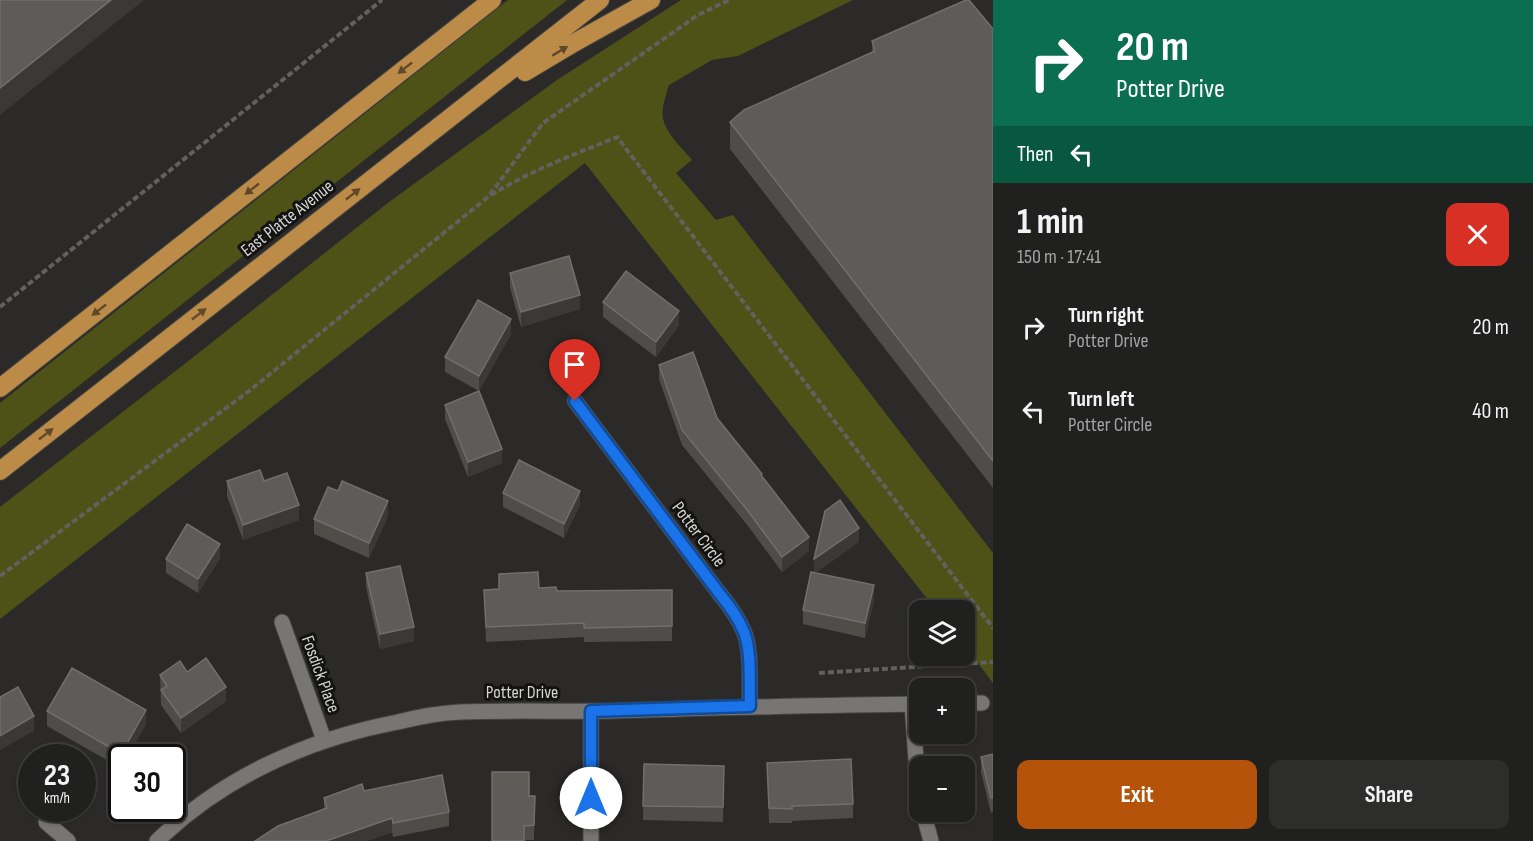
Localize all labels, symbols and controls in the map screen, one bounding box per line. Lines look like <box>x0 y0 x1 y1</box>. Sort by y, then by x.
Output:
text: 20 m <box>1116 22 1189 73</box>
icon: right <box>1017 24 1095 102</box>
one-way arrow <box>552 45 568 56</box>
one-way arrow <box>397 62 413 75</box>
text: Potter Drive <box>1116 73 1225 105</box>
icon: left <box>1065 138 1098 171</box>
text: Then <box>1017 141 1053 168</box>
street label: East Platte Avenue <box>237 176 338 261</box>
one-way arrow <box>244 183 260 196</box>
one-way arrow <box>345 187 361 200</box>
text: 1 min <box>1017 201 1084 244</box>
button: close <box>1446 203 1509 266</box>
text: 150 m · 17:41 <box>1017 245 1101 269</box>
text: Turn right <box>1068 302 1144 329</box>
one-way arrow <box>91 304 106 316</box>
one-way arrow <box>191 307 207 320</box>
icon: right <box>1017 311 1050 344</box>
text: 20 m <box>1473 314 1509 341</box>
text: Potter Drive <box>1068 329 1149 353</box>
pin <box>549 339 600 401</box>
icon: arrive <box>558 348 591 381</box>
text: Turn left <box>1068 386 1134 413</box>
icon: left <box>1017 395 1050 428</box>
text: 40 m <box>1472 398 1509 425</box>
text: Potter Circle <box>1068 413 1152 437</box>
one-way arrow <box>38 428 54 441</box>
street label: Potter Circle <box>667 498 730 571</box>
map controls <box>909 600 975 822</box>
button: layers <box>909 600 975 666</box>
street label: Fosdick Place <box>297 633 344 716</box>
button: + <box>909 678 975 744</box>
street label: Potter Drive <box>486 682 558 703</box>
speed limit sign: 30 <box>108 744 186 822</box>
button: − <box>909 756 975 822</box>
text: 23 <box>44 758 70 794</box>
button: Exit <box>1017 760 1257 829</box>
button: Share <box>1269 760 1509 829</box>
position arrow <box>559 766 623 830</box>
text: km/h <box>44 789 70 808</box>

